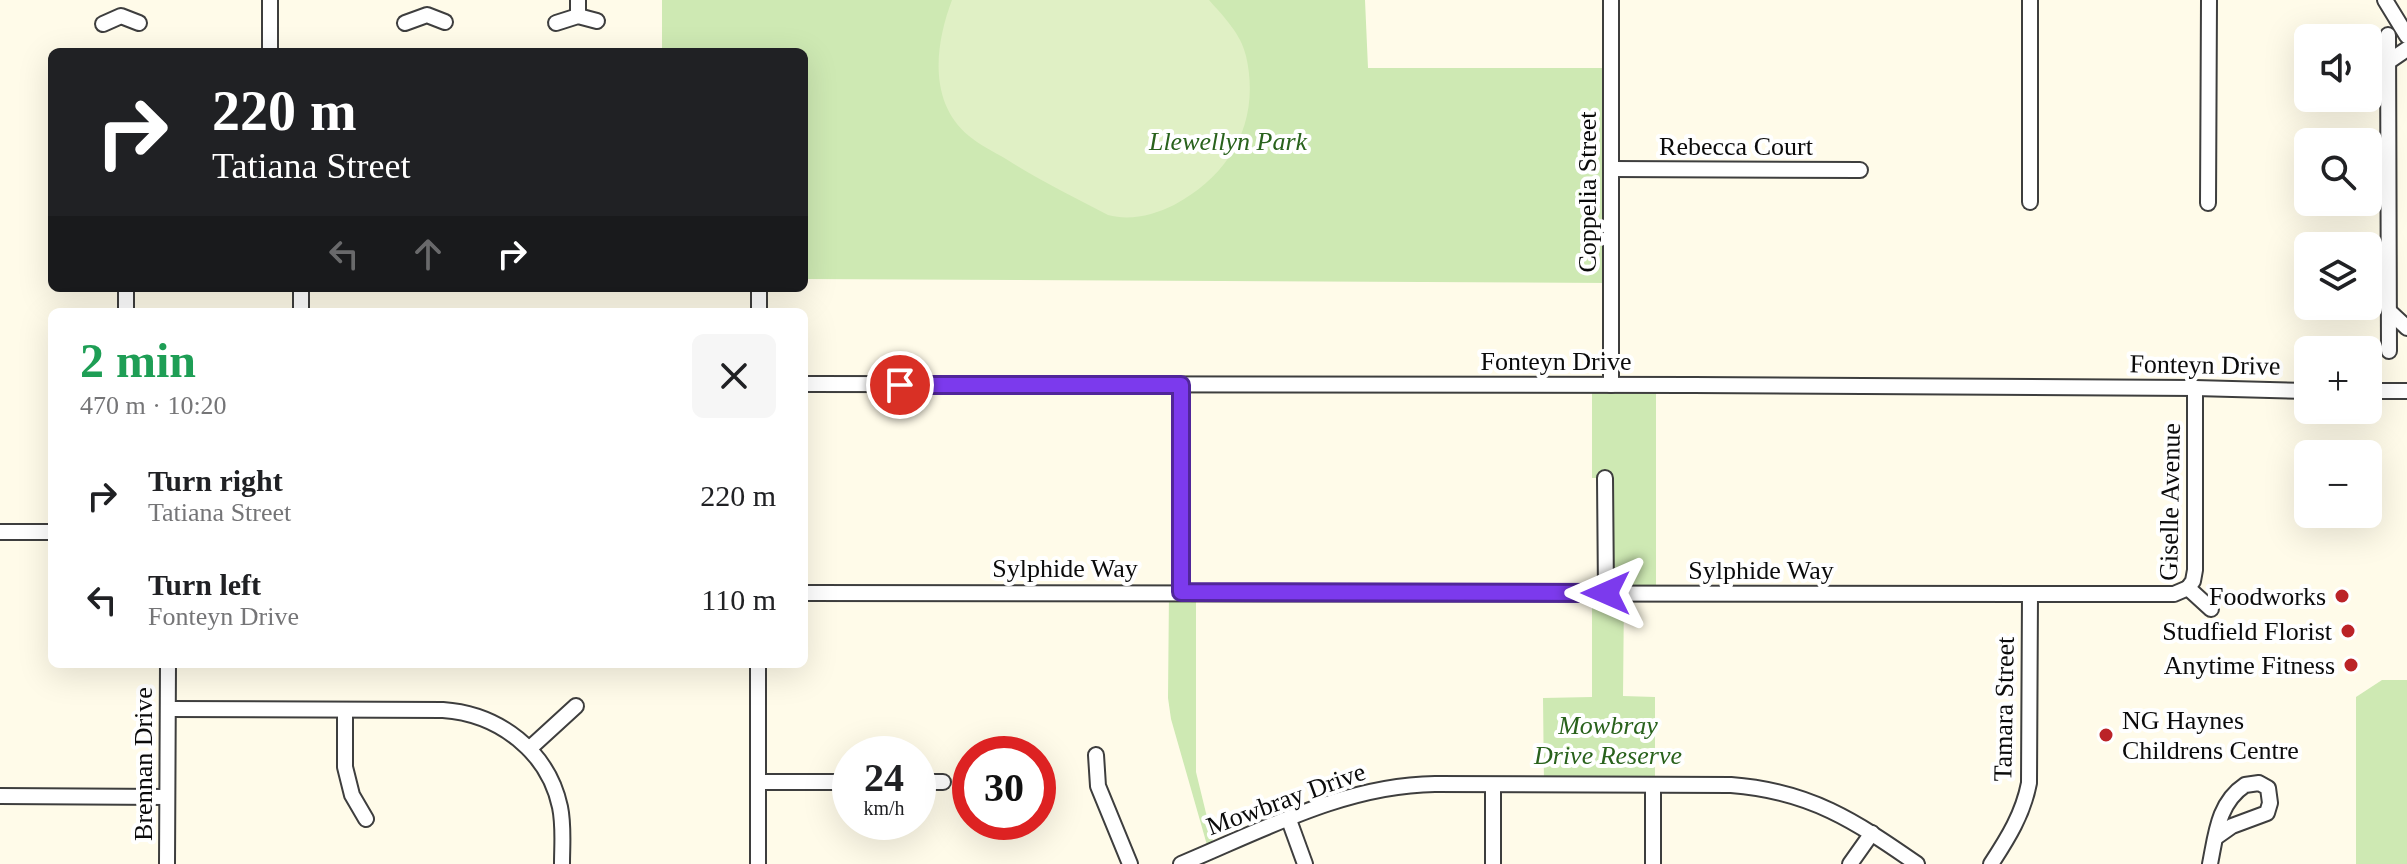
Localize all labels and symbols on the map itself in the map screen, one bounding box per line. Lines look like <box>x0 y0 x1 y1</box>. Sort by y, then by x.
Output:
street label: Coppelia Street <box>1573 111 1602 273</box>
park label: Llewellyn Park <box>1148 127 1308 156</box>
street label: Rebecca Court <box>1659 132 1814 161</box>
street label: Fonteyn Drive <box>1481 347 1631 376</box>
street label: Fonteyn Drive <box>2129 349 2281 381</box>
pin <box>866 351 934 419</box>
street label: Giselle Avenue <box>2154 423 2186 581</box>
position arrow <box>1564 551 1648 635</box>
street label: Sylphide Way <box>992 554 1138 583</box>
street label: Sylphide Way <box>1688 556 1834 585</box>
place label: Foodworks <box>2209 582 2326 611</box>
marker: Foodworks <box>2333 587 2351 605</box>
place label: Studfield Florist <box>2162 617 2333 646</box>
marker: Studfield Florist <box>2339 622 2357 640</box>
street label: Tamara Street <box>1988 636 2020 782</box>
place label: Anytime Fitness <box>2164 651 2335 680</box>
marker: Anytime Fitness <box>2342 656 2360 674</box>
street label: Brennan Drive <box>129 687 158 841</box>
place label: NG Haynes Childrens Centre <box>2122 706 2299 765</box>
park label: Mowbray Drive Reserve <box>1533 711 1682 770</box>
marker: NG Haynes Childrens Centre <box>2097 726 2115 744</box>
speed limit sign: 30 <box>952 736 1056 840</box>
street label: Mowbray Drive <box>1203 757 1369 841</box>

